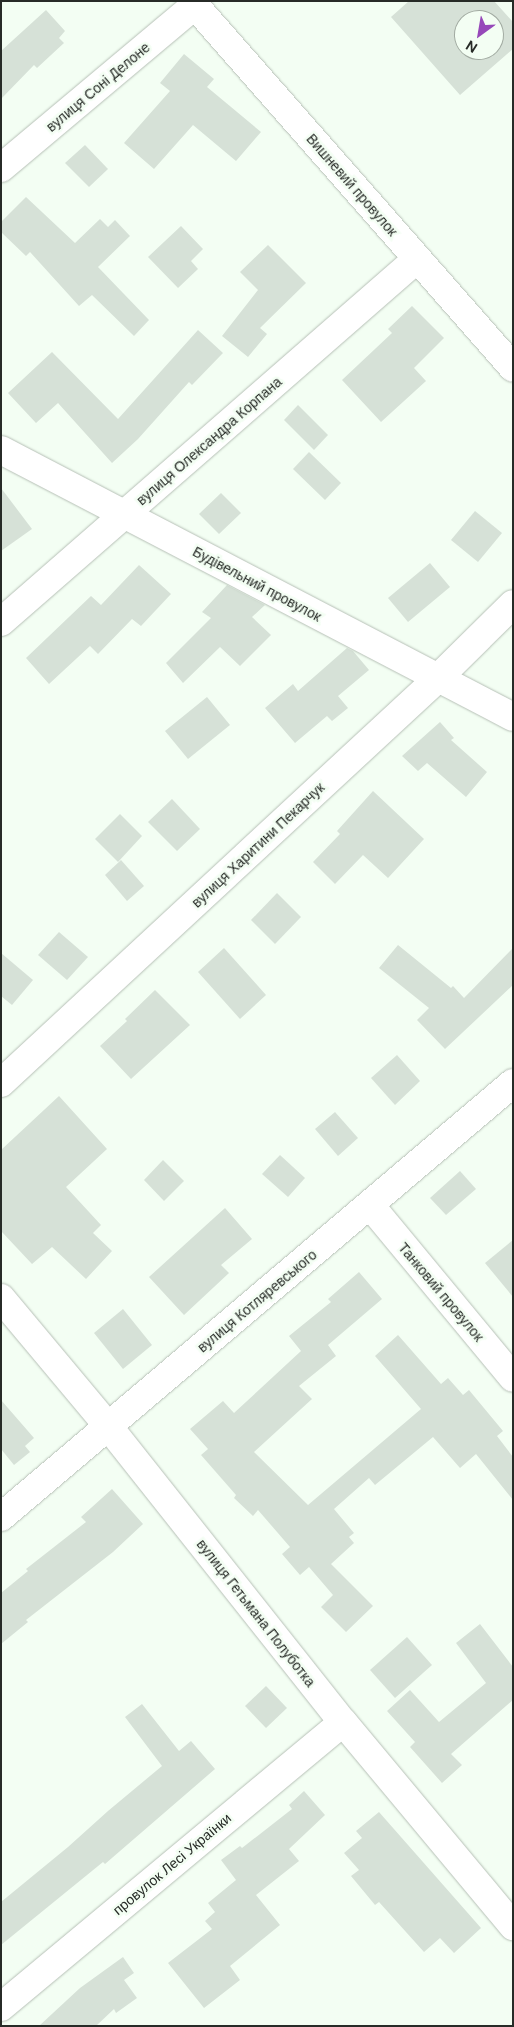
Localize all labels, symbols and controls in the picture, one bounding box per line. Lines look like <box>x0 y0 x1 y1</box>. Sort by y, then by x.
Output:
north arrow <box>454 10 504 60</box>
text: N <box>462 37 481 57</box>
street label: вулиця Соні Делоне <box>43 39 153 135</box>
street label: Вишневий провулок <box>303 130 401 240</box>
street label: вулиця Олександра Корпана <box>133 373 285 509</box>
street label: Будівельний провулок <box>190 543 324 625</box>
street label: вулиця Харитини Пекарчук <box>188 779 328 911</box>
street label: Танковий провулок <box>395 1239 487 1345</box>
street label: вулиця Котляревського <box>194 1246 320 1356</box>
street label: вулиця Гетьмана Полуботка <box>193 1536 319 1690</box>
street label: провулок Лесі Українки <box>109 1810 235 1918</box>

